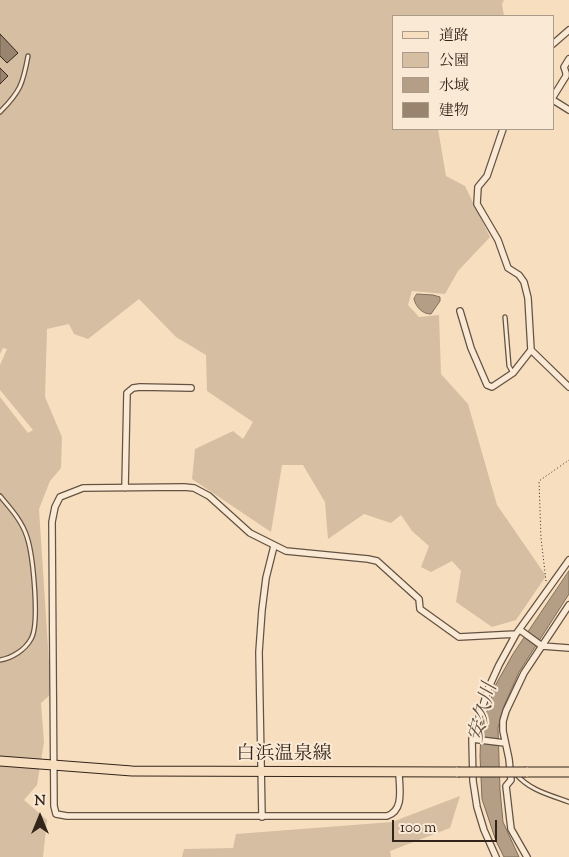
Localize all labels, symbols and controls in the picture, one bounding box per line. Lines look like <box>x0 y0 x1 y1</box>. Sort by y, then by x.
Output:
legend <box>392 15 554 130</box>
text: 道路 <box>439 26 469 47</box>
text: 公園 <box>439 51 469 72</box>
text: 水域 <box>439 76 469 97</box>
text: 建物 <box>439 101 469 122</box>
water label: 安久川 <box>466 681 504 745</box>
street label: 白浜温泉線 <box>237 745 331 767</box>
north arrow <box>15 792 65 842</box>
text: N <box>34 792 46 812</box>
scale bar <box>394 810 499 842</box>
text: 100 m <box>400 818 436 839</box>

